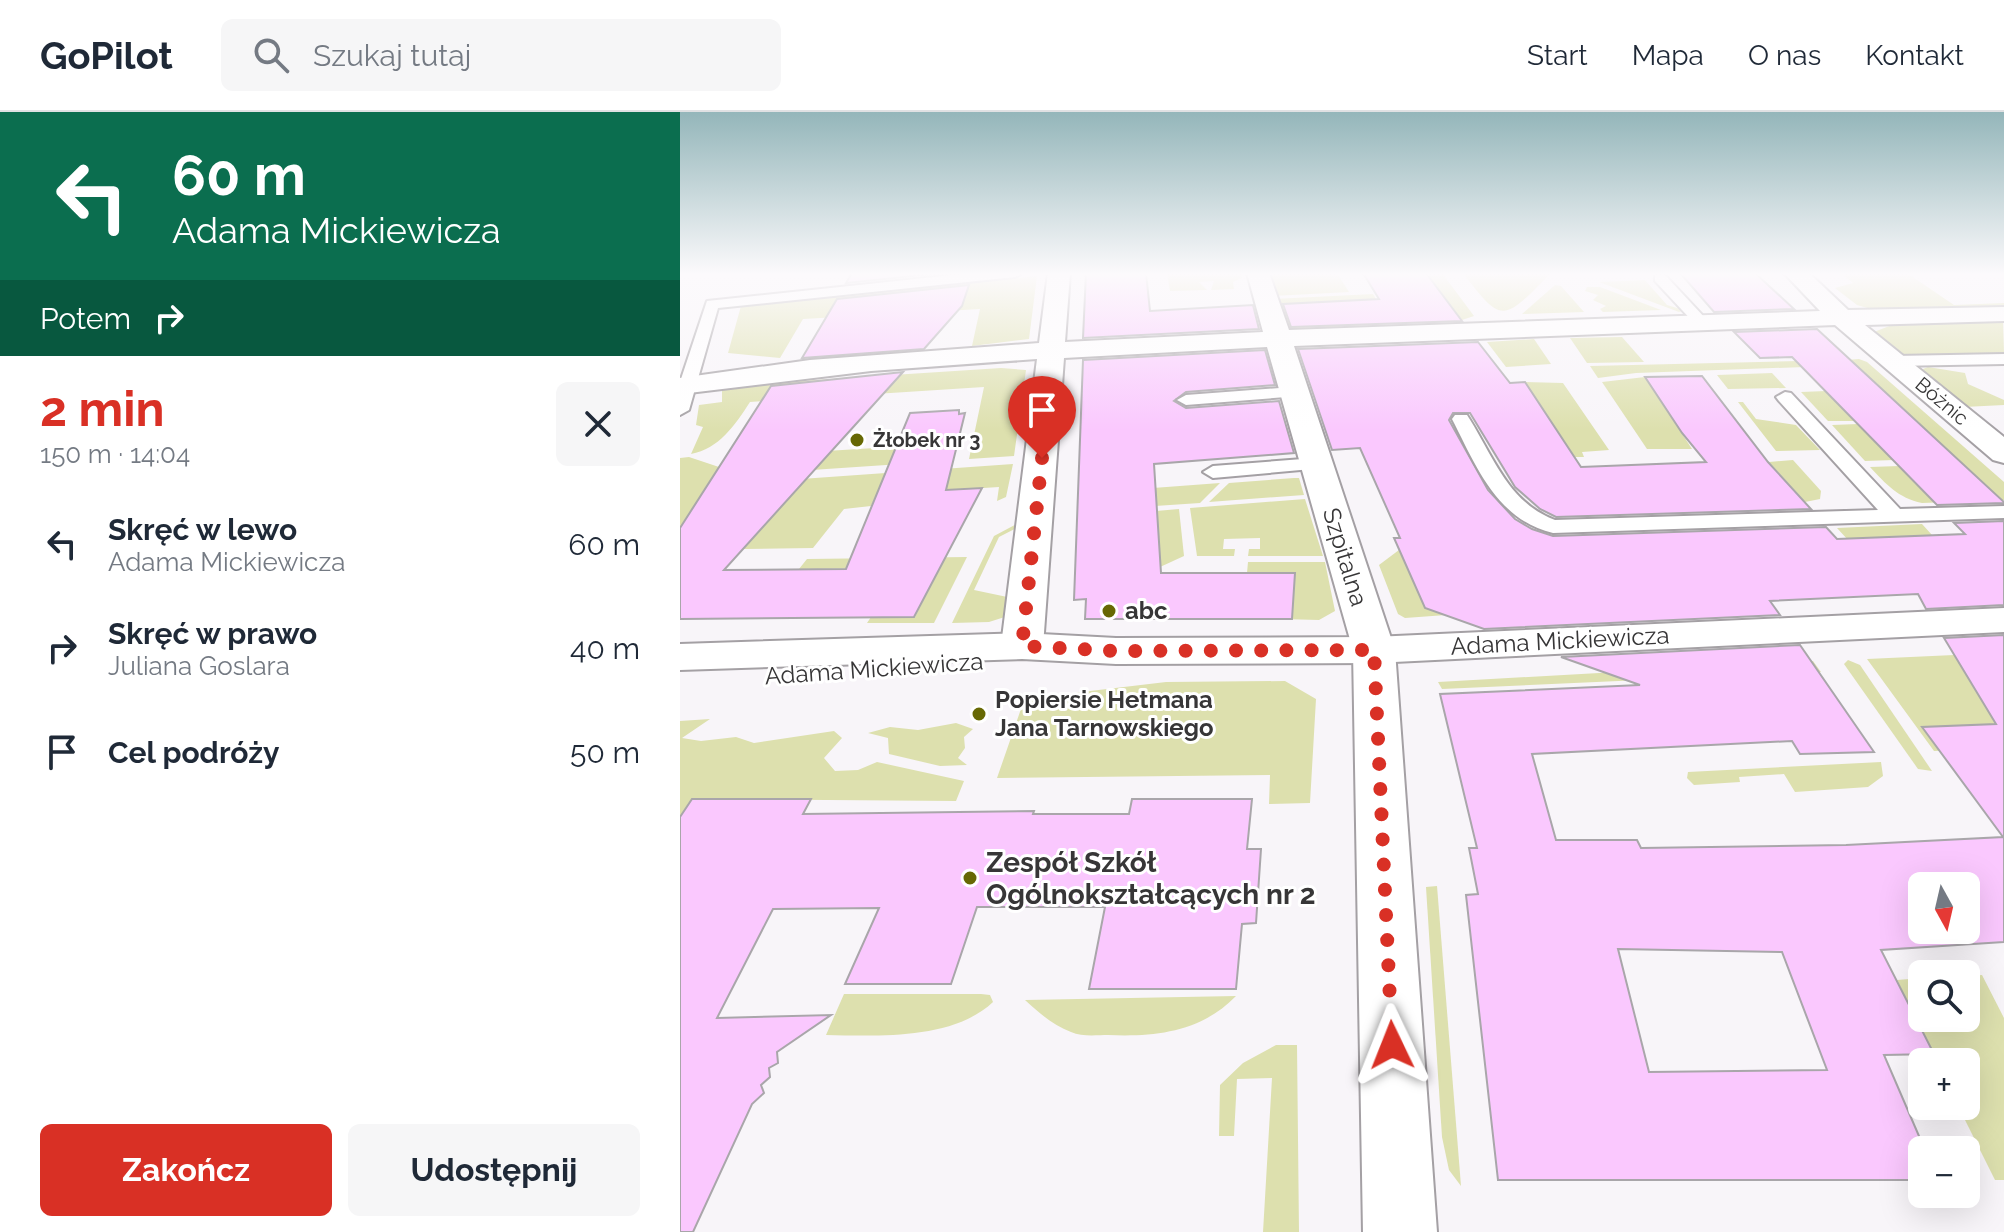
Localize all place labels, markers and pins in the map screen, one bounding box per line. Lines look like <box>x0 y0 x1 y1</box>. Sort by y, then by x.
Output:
pin <box>1008 376 1076 458</box>
place label: Żłobek nr 3 <box>873 428 981 452</box>
marker: Żłobek nr 3 <box>848 431 866 449</box>
place label: abc <box>1125 596 1168 625</box>
marker: abc <box>1100 602 1118 620</box>
place label: Popiersie Hetmana Jana Tarnowskiego <box>995 685 1213 742</box>
marker: Popiersie Hetmana Jana Tarnowskiego <box>970 705 988 723</box>
place label: Zespół Szkół Ogólnokształcących nr 2 <box>986 846 1316 911</box>
marker: Zespół Szkół Ogólnokształcących nr 2 <box>961 869 979 887</box>

